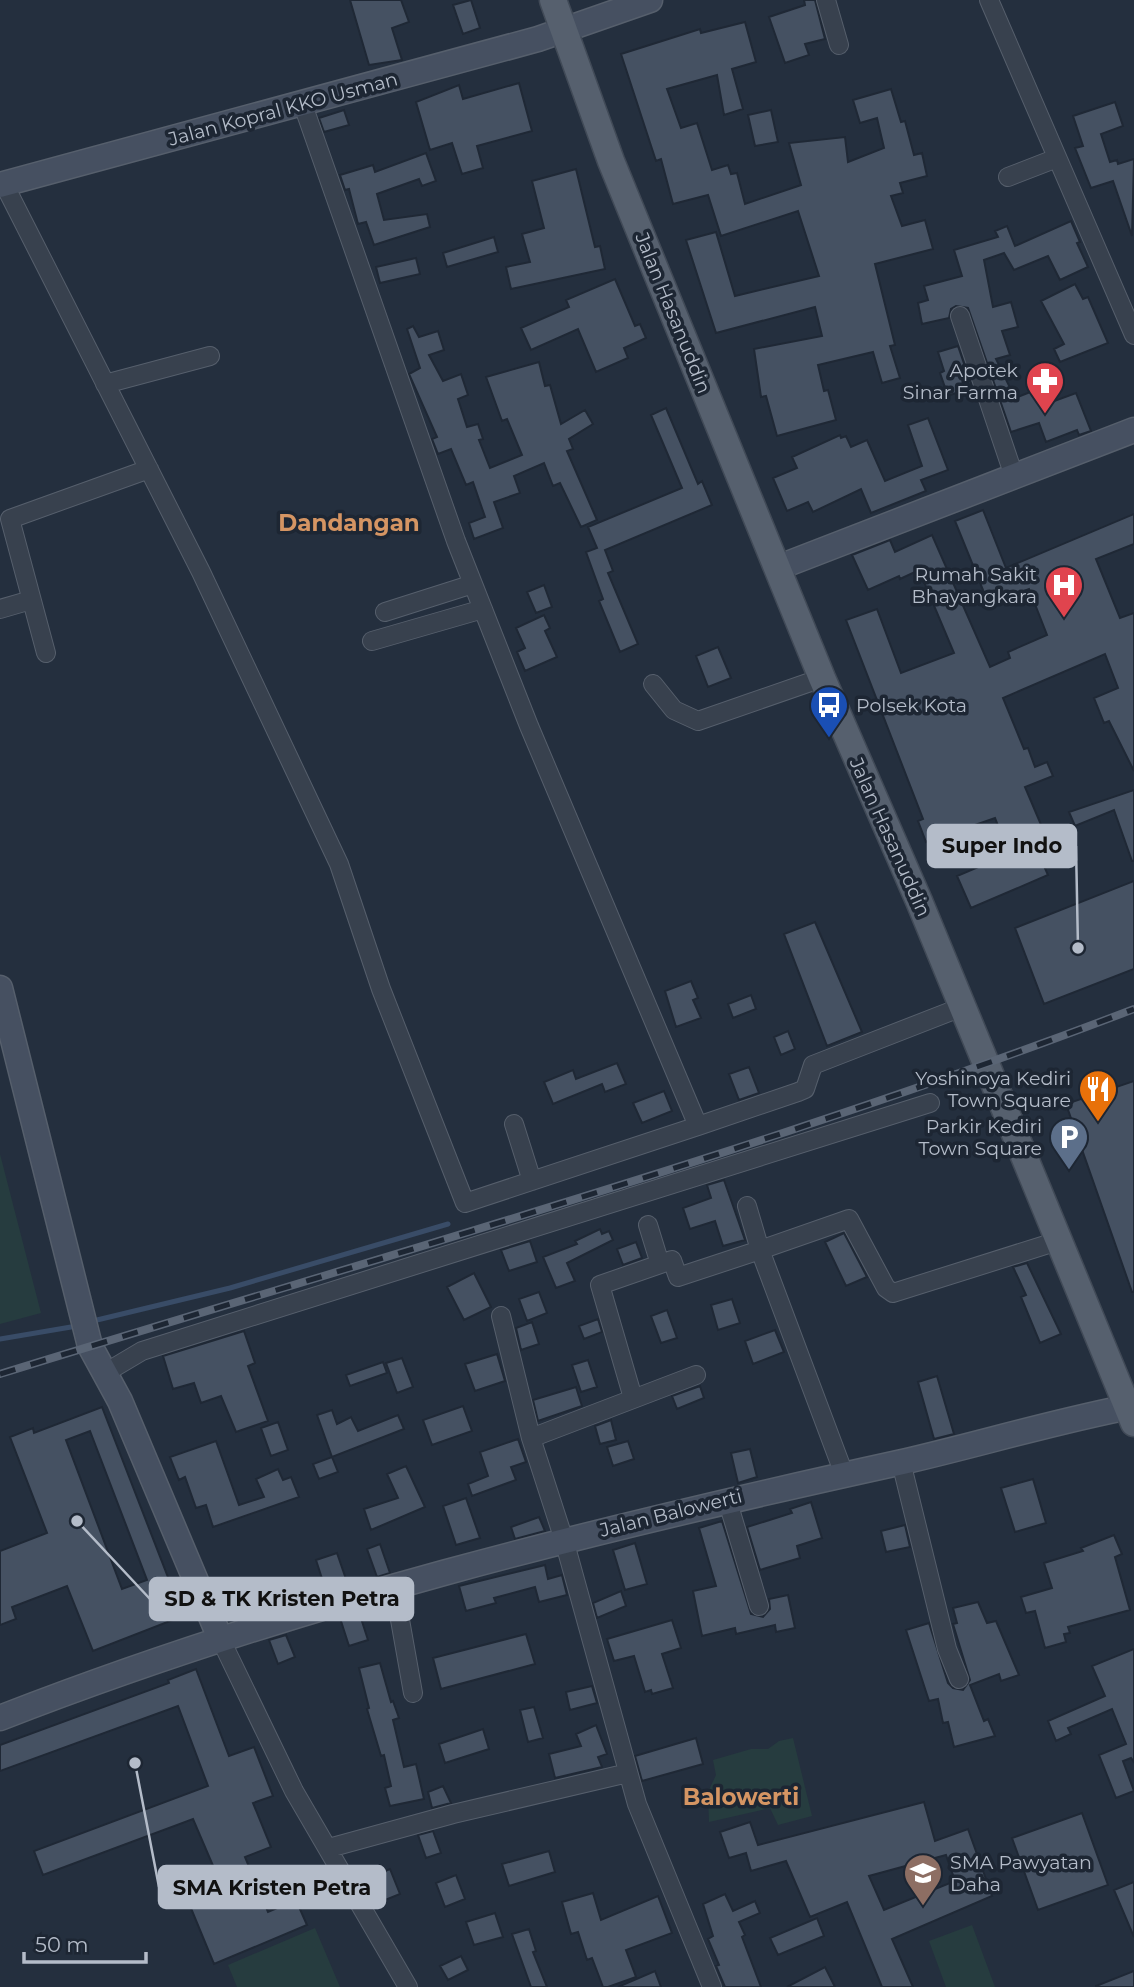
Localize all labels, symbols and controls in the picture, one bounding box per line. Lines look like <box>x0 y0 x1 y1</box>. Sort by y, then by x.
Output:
street label: Jalan Kopral KKO Usman <box>165 67 400 151</box>
street label: Jalan Hasanuddin <box>630 228 716 397</box>
place label: Apotek Sinar Farma <box>903 359 1019 404</box>
pharmacy icon: Apotek Sinar Farma <box>1024 360 1066 415</box>
district label: Dandangan <box>278 509 420 537</box>
place label: Rumah Sakit Bhayangkara <box>912 563 1037 608</box>
hospital icon: Rumah Sakit Bhayangkara <box>1043 564 1085 619</box>
bus stop icon: Polsek Kota <box>808 684 850 739</box>
place label: Polsek Kota <box>856 694 967 717</box>
street label: Jalan Hasanuddin <box>844 753 935 920</box>
callout: Super Indo <box>928 825 1076 867</box>
text: Super Indo <box>942 833 1062 858</box>
place label: Yoshinoya Kediri Town Square <box>915 1067 1071 1112</box>
restaurant icon: Yoshinoya Kediri Town Square <box>1077 1068 1119 1123</box>
place label: Parkir Kediri Town Square <box>919 1115 1042 1160</box>
parking icon: Parkir Kediri Town Square <box>1048 1116 1090 1171</box>
street label: Jalan Balowerti <box>597 1484 745 1542</box>
callout: SD & TK Kristen Petra <box>150 1578 413 1620</box>
text: SD & TK Kristen Petra <box>164 1586 400 1611</box>
district label: Balowerti <box>683 1783 799 1811</box>
place label: SMA Pawyatan Daha <box>950 1851 1092 1896</box>
school or university icon: SMA Pawyatan Daha <box>902 1852 944 1907</box>
callout: SMA Kristen Petra <box>159 1866 385 1908</box>
text: SMA Kristen Petra <box>173 1875 371 1900</box>
scale bar <box>24 1920 147 1964</box>
text: 50 m <box>35 1932 89 1957</box>

